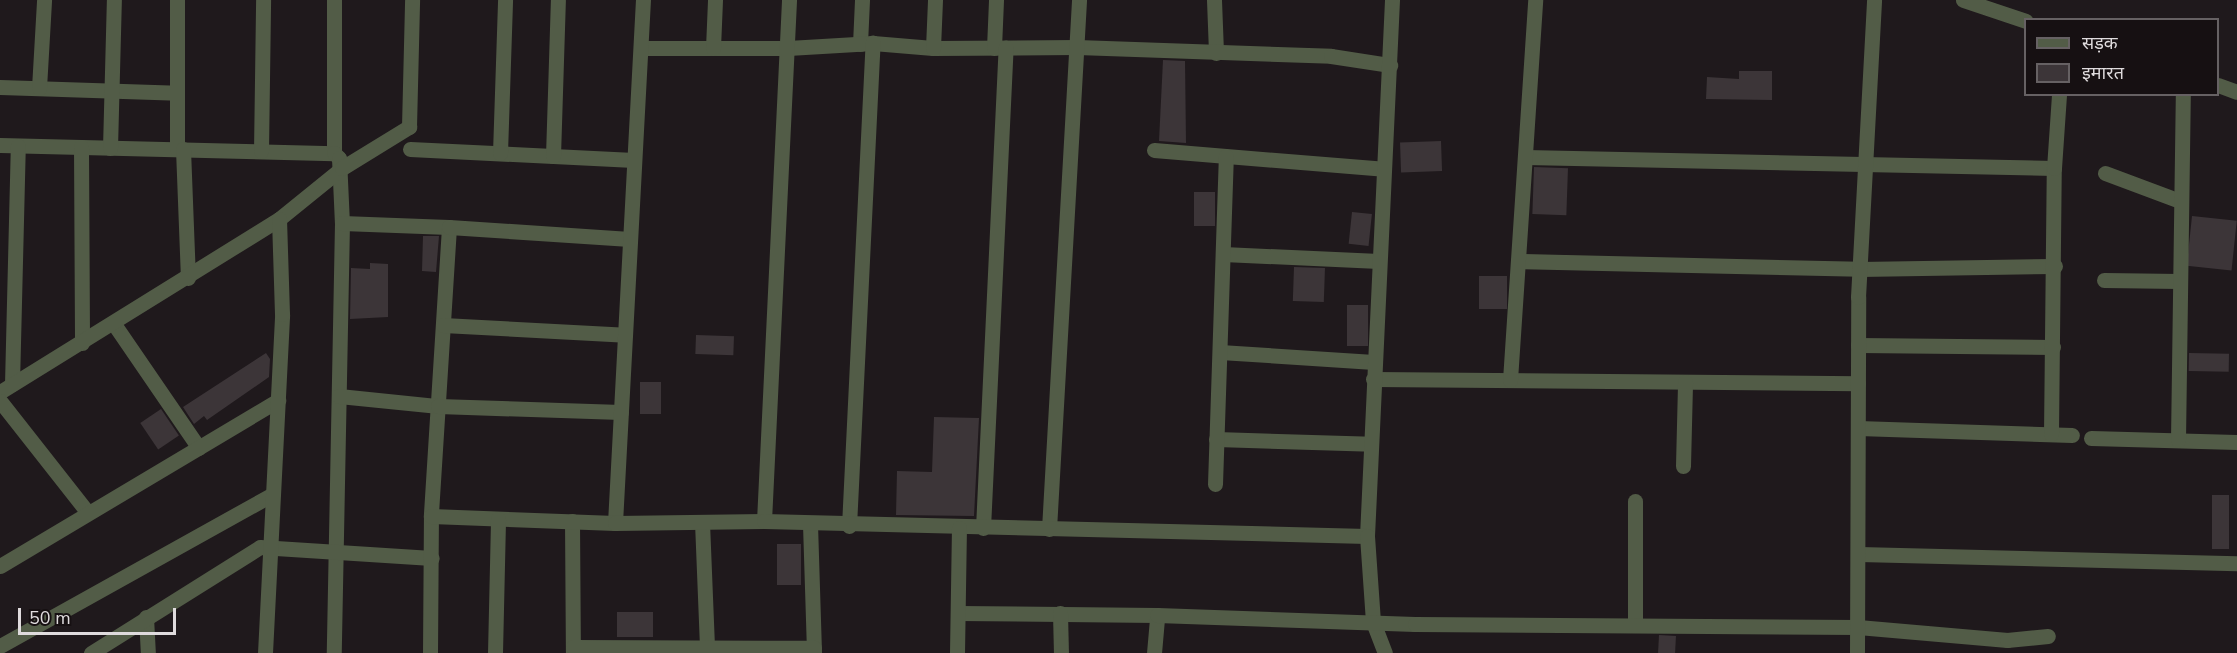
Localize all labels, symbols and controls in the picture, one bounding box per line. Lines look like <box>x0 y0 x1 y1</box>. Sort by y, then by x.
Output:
legend <box>2024 18 2219 96</box>
text: सड़क <box>2082 31 2118 55</box>
text: इमारत <box>2082 61 2124 85</box>
scale bar <box>21 596 178 634</box>
text: 50 m <box>29 606 71 630</box>

